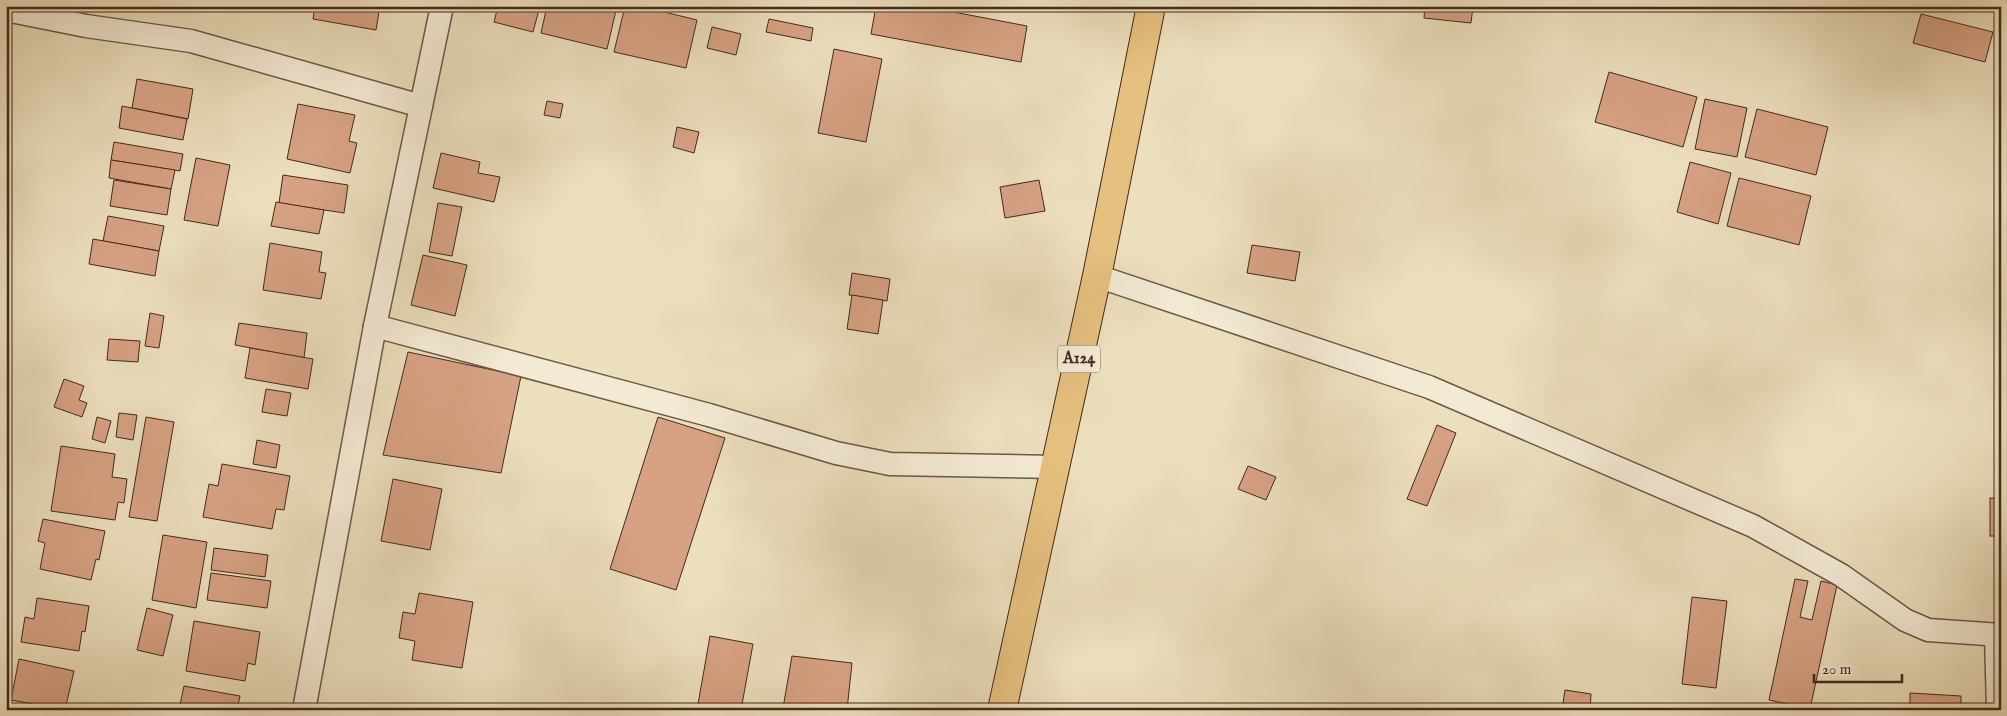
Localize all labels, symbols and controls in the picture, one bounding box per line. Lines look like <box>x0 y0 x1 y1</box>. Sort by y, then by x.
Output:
road number: A124 <box>1058 346 1100 372</box>
scale bar <box>1814 651 1902 683</box>
text: 20 m <box>1822 660 1852 679</box>

